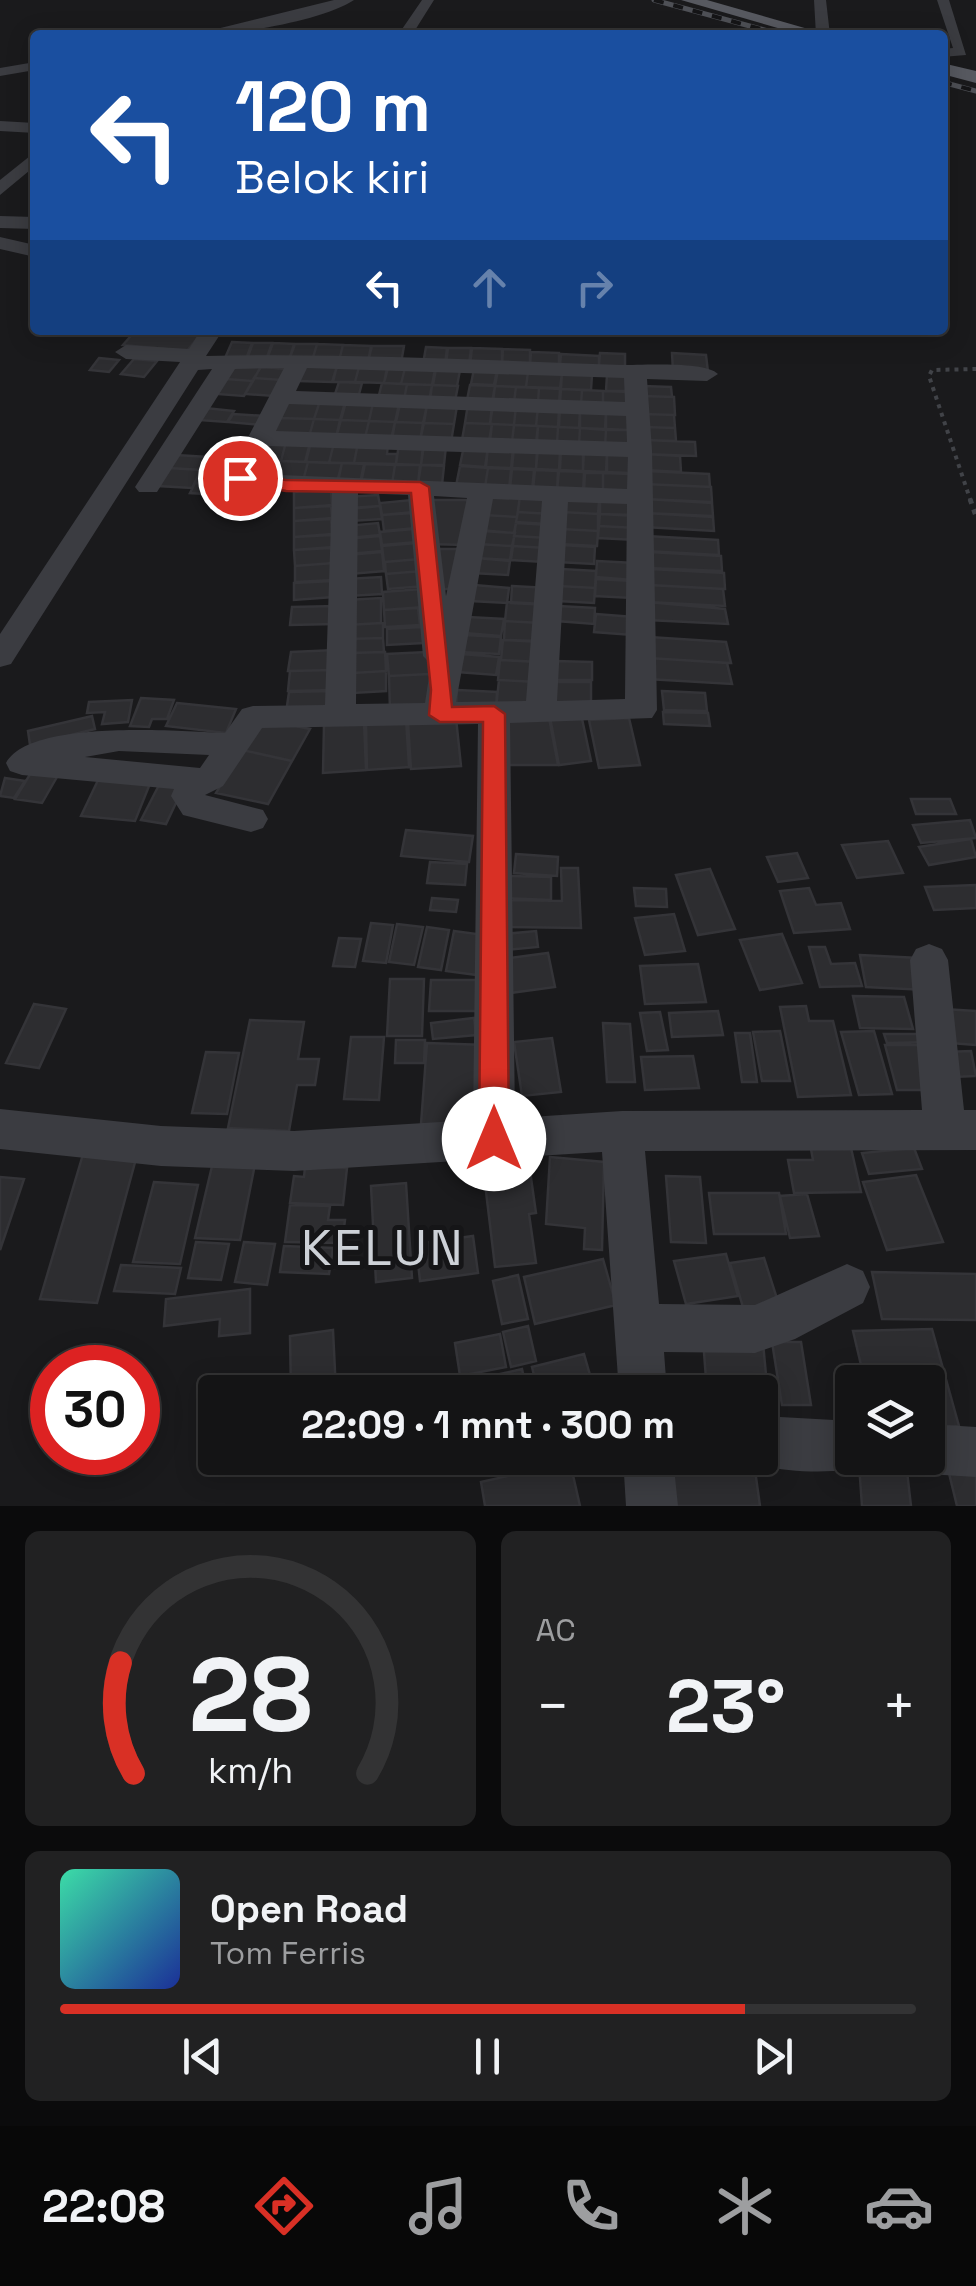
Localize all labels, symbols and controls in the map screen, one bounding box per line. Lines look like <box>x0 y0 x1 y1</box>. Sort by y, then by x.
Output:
text: 120 m <box>235 62 431 151</box>
icon: left <box>70 70 200 200</box>
text: Belok kiri <box>235 149 429 206</box>
icon: left <box>357 260 412 315</box>
icon: ahead <box>462 260 517 315</box>
icon: right <box>567 260 622 315</box>
pin <box>198 436 283 521</box>
icon: arrive <box>213 451 268 506</box>
position arrow <box>442 1087 546 1191</box>
district label: KELUN <box>301 1216 465 1280</box>
speed limit sign: 30 <box>30 1345 160 1475</box>
map controls <box>835 1365 945 1475</box>
button: layers <box>835 1365 945 1475</box>
text: 22:09 · 1 mnt · 300 m <box>301 1401 675 1449</box>
text: AC <box>536 1610 576 1650</box>
text: 28 <box>188 1629 312 1761</box>
text: 23° <box>666 1658 786 1754</box>
text: − <box>536 1671 570 1741</box>
text: + <box>882 1671 916 1741</box>
text: km/h <box>208 1748 293 1793</box>
text: Open Road <box>210 1885 408 1933</box>
text: Tom Ferris <box>210 1933 366 1973</box>
icon: previous <box>175 2029 230 2084</box>
icon: pause <box>460 2029 515 2084</box>
icon: next <box>746 2029 801 2084</box>
icon: directions <box>249 2171 319 2241</box>
icon: music <box>403 2171 473 2241</box>
icon: phone <box>556 2171 626 2241</box>
icon: climate <box>710 2171 780 2241</box>
icon: car <box>864 2171 934 2241</box>
text: 22:08 <box>42 2178 165 2235</box>

